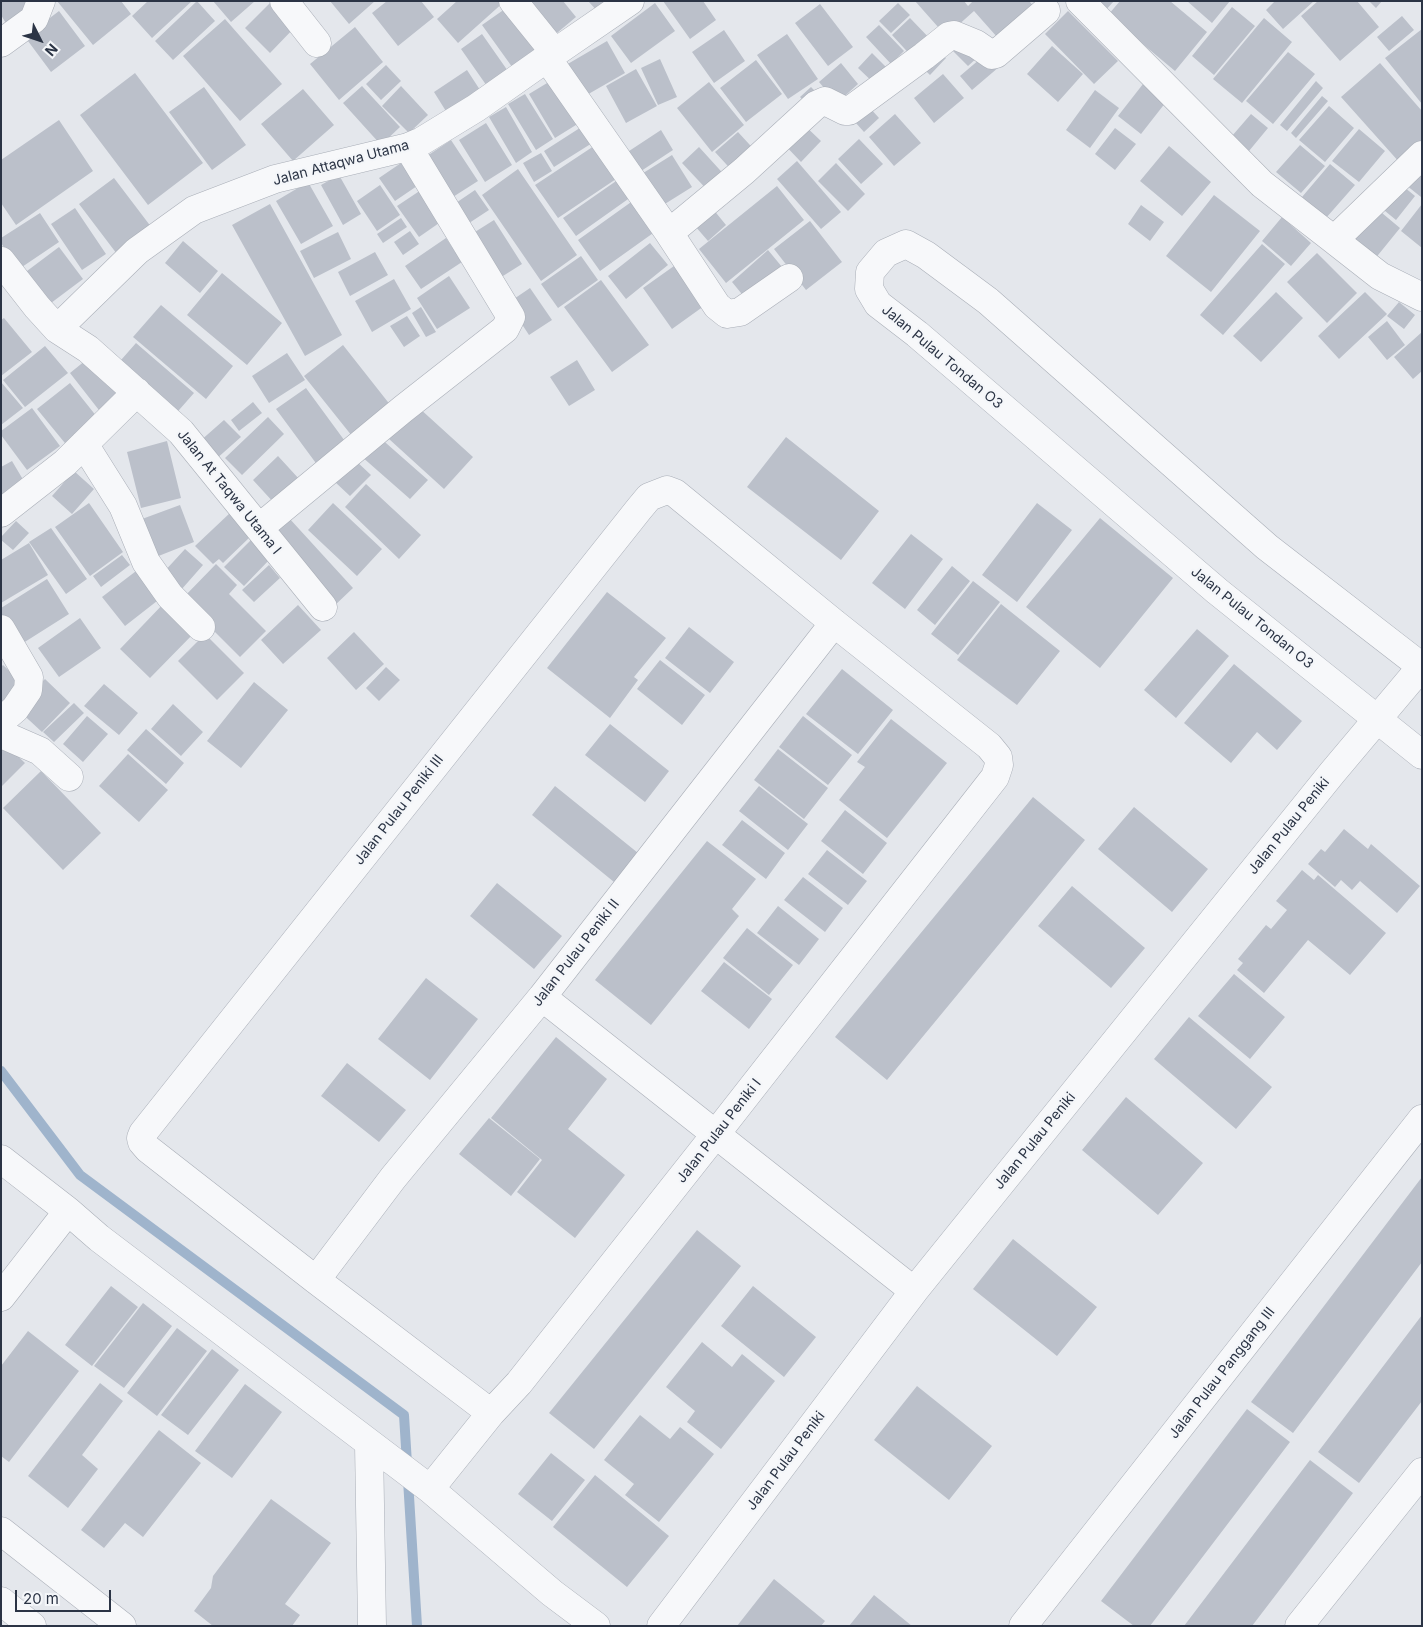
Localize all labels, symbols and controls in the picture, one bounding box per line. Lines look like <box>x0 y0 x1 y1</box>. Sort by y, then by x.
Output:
north arrow <box>15 15 65 65</box>
text: N <box>42 41 62 60</box>
street label: Jalan Attaqwa Utama <box>271 137 411 189</box>
street label: Jalan Pulau Tondan O3 <box>878 302 1006 412</box>
street label: Jalan At Taqwa Utama I <box>173 426 285 558</box>
street label: Jalan Pulau Tondan O3 <box>1187 563 1317 673</box>
street label: Jalan Pulau Peniki III <box>351 752 447 868</box>
street label: Jalan Pulau Peniki <box>1245 774 1333 878</box>
street label: Jalan Pulau Peniki II <box>529 896 623 1010</box>
street label: Jalan Pulau Peniki I <box>673 1076 765 1186</box>
street label: Jalan Pulau Peniki <box>991 1089 1079 1193</box>
street label: Jalan Pulau Panggang III <box>1165 1304 1279 1442</box>
street label: Jalan Pulau Peniki <box>743 1408 829 1514</box>
scale bar <box>18 1580 114 1612</box>
text: 20 m <box>23 1589 59 1608</box>

